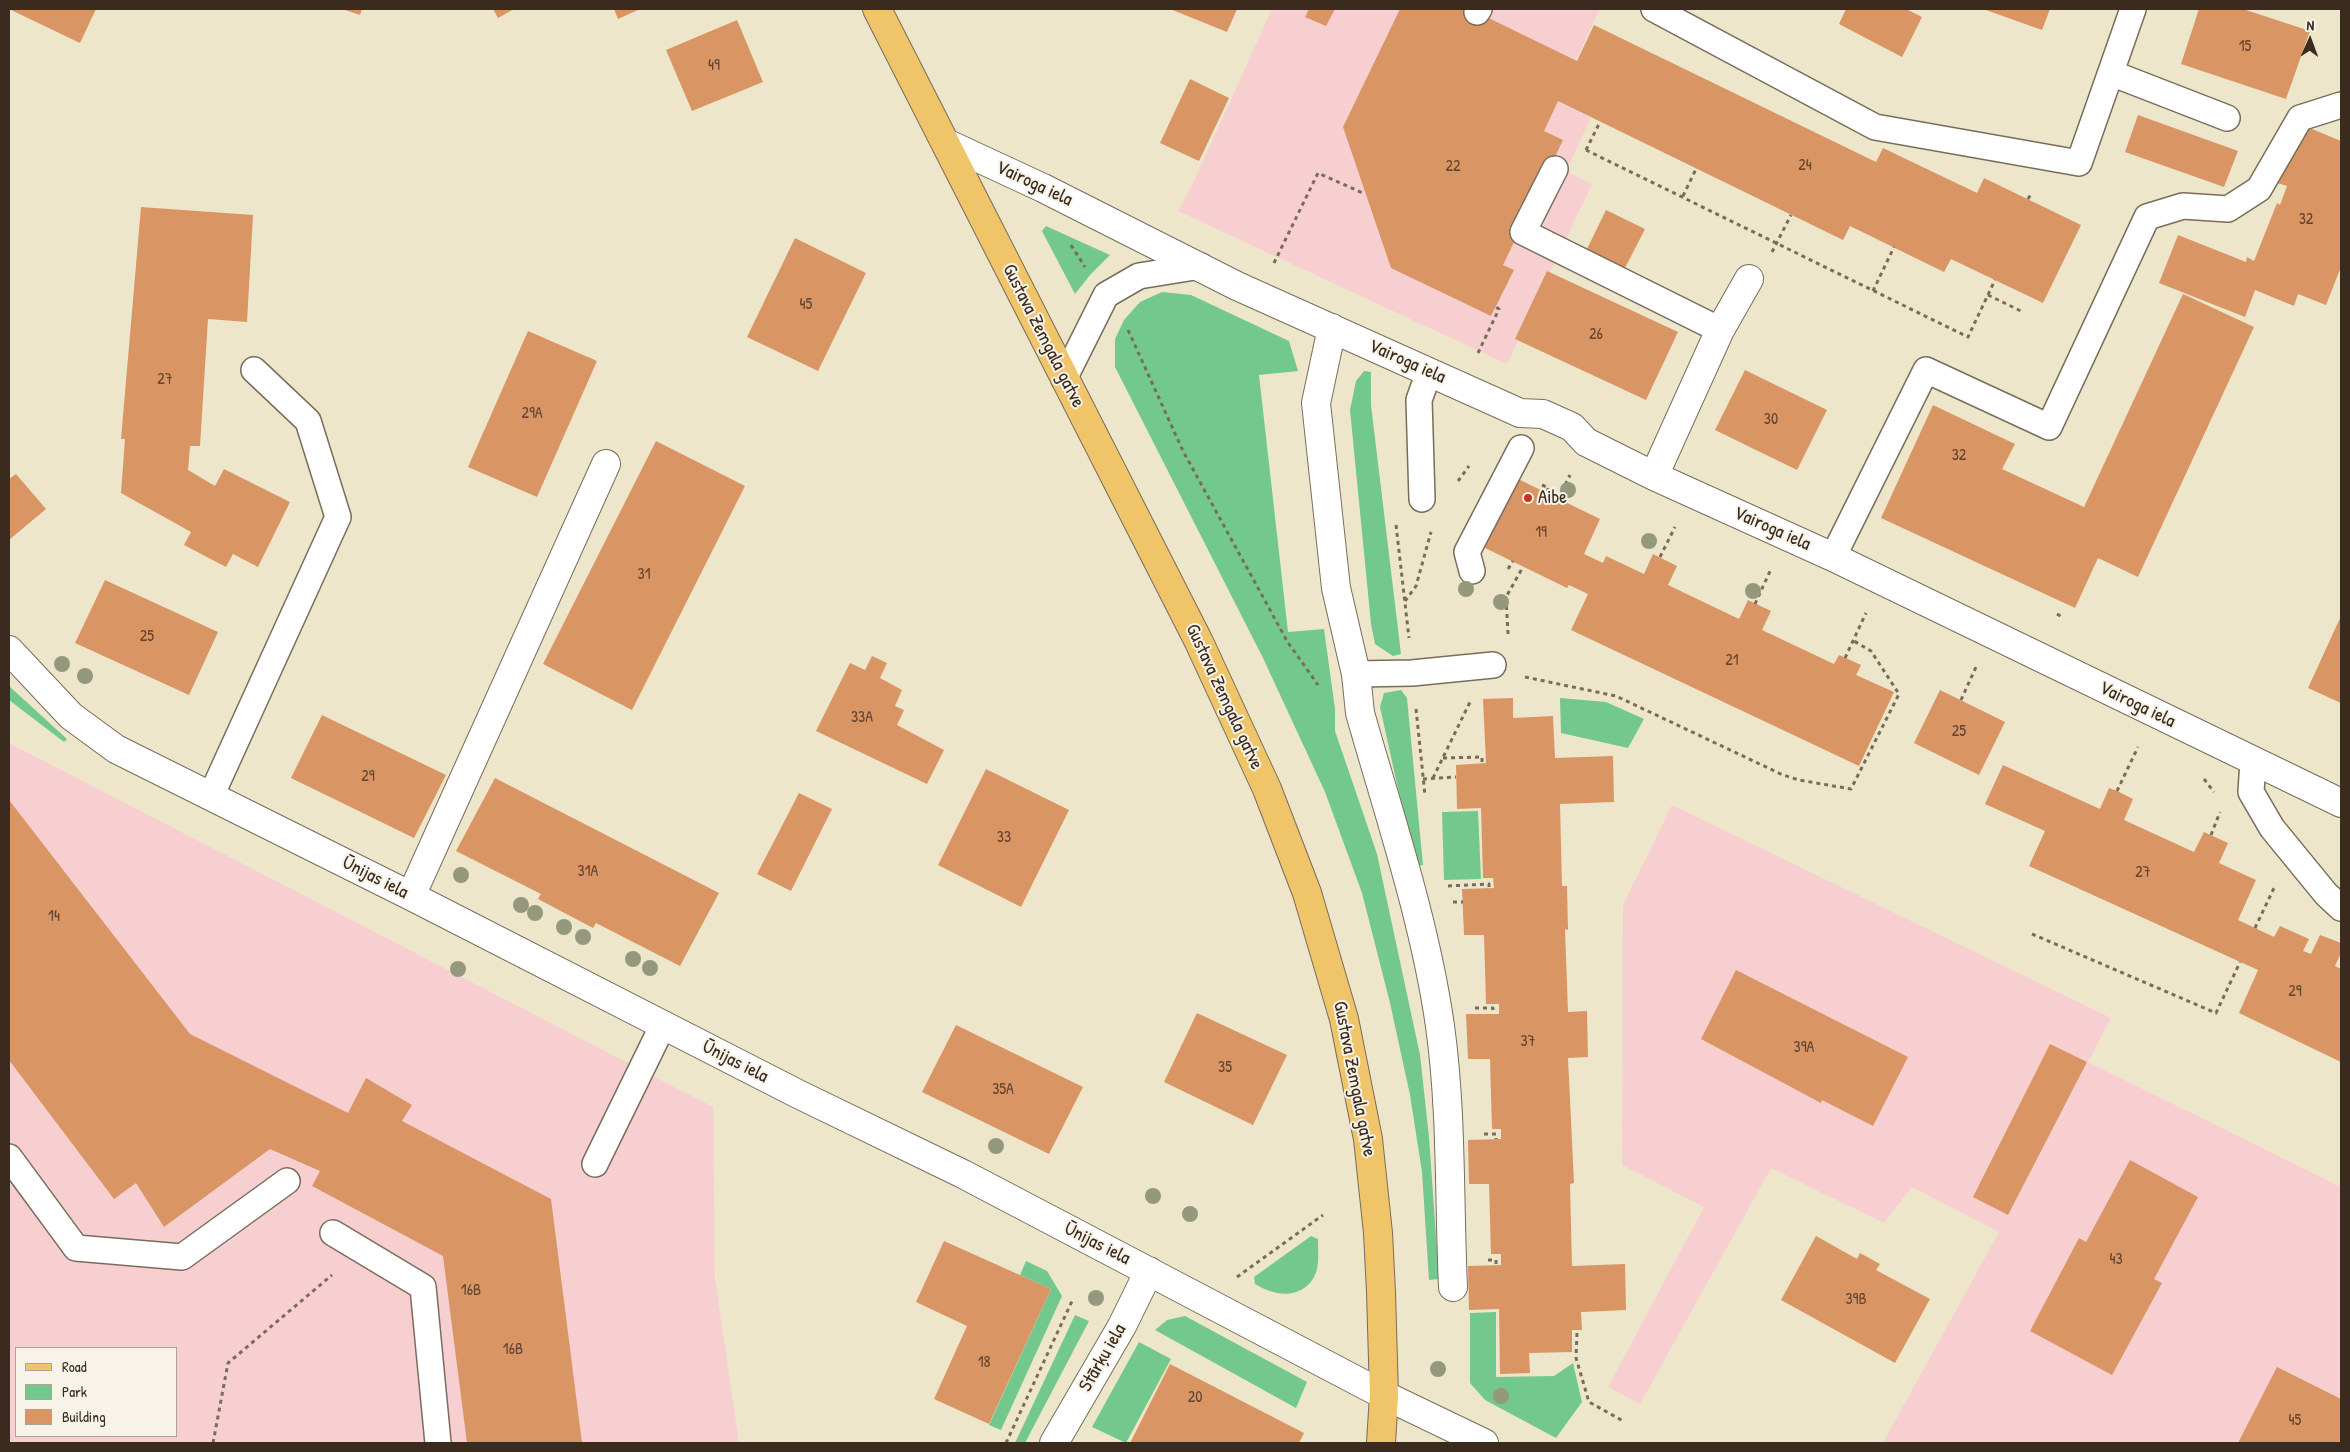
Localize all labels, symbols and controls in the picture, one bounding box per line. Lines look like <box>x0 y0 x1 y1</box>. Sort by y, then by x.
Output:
north arrow <box>2285 15 2335 65</box>
text: N <box>2306 15 2315 34</box>
house number: 15 <box>2239 37 2251 57</box>
house number: 49 <box>708 56 720 76</box>
street label: Vairoga iela <box>992 156 1076 212</box>
house number: 24 <box>1798 156 1812 176</box>
house number: 22 <box>1446 157 1460 177</box>
house number: 32 <box>2299 210 2313 230</box>
street label: Gustava Zemgala gatve <box>997 260 1089 412</box>
house number: 45 <box>800 295 812 315</box>
house number: 26 <box>1589 325 1603 345</box>
street label: Vairoga iela <box>1365 335 1449 389</box>
house number: 27 <box>157 370 173 390</box>
house number: 29A <box>521 404 543 424</box>
house number: 30 <box>1764 410 1778 430</box>
house number: 32 <box>1952 446 1966 466</box>
place label: Aibe <box>1538 487 1567 509</box>
marker: Aibe <box>1522 492 1534 504</box>
street label: Vairoga iela <box>1730 502 1814 556</box>
house number: 19 <box>1535 523 1547 543</box>
house number: 31 <box>638 565 650 585</box>
street label: Gustava Zemgala gatve <box>1180 621 1268 773</box>
house number: 25 <box>140 627 154 647</box>
house number: 21 <box>1725 651 1739 671</box>
street label: Vairoga iela <box>2095 677 2179 733</box>
house number: 33A <box>851 708 873 728</box>
house number: 25 <box>1952 722 1966 742</box>
house number: 29 <box>361 767 375 787</box>
house number: 33 <box>997 828 1011 848</box>
street label: Ūnijas iela <box>338 852 412 904</box>
house number: 31A <box>578 862 598 882</box>
house number: 27 <box>2135 863 2151 883</box>
house number: 14 <box>48 907 60 927</box>
house number: 29 <box>2288 982 2302 1002</box>
street label: Gustava Zemgala gatve <box>1328 999 1380 1159</box>
house number: 37 <box>1520 1032 1536 1052</box>
street label: Ūnijas iela <box>698 1036 772 1088</box>
house number: 39A <box>1794 1038 1814 1058</box>
house number: 35 <box>1218 1058 1232 1078</box>
house number: 35A <box>992 1080 1014 1100</box>
street label: Ūnijas iela <box>1060 1218 1134 1270</box>
house number: 43 <box>2109 1250 2123 1270</box>
house number: 16B <box>461 1281 481 1301</box>
house number: 39B <box>1845 1290 1867 1310</box>
street label: Stārķu iela <box>1075 1320 1131 1396</box>
house number: 16B <box>503 1340 523 1360</box>
legend <box>15 1347 178 1437</box>
house number: 18 <box>978 1353 990 1373</box>
text: Road <box>62 1356 87 1377</box>
text: Park <box>62 1381 87 1402</box>
house number: 20 <box>1188 1388 1202 1408</box>
text: Building <box>62 1406 106 1427</box>
house number: 45 <box>2289 1411 2301 1431</box>

